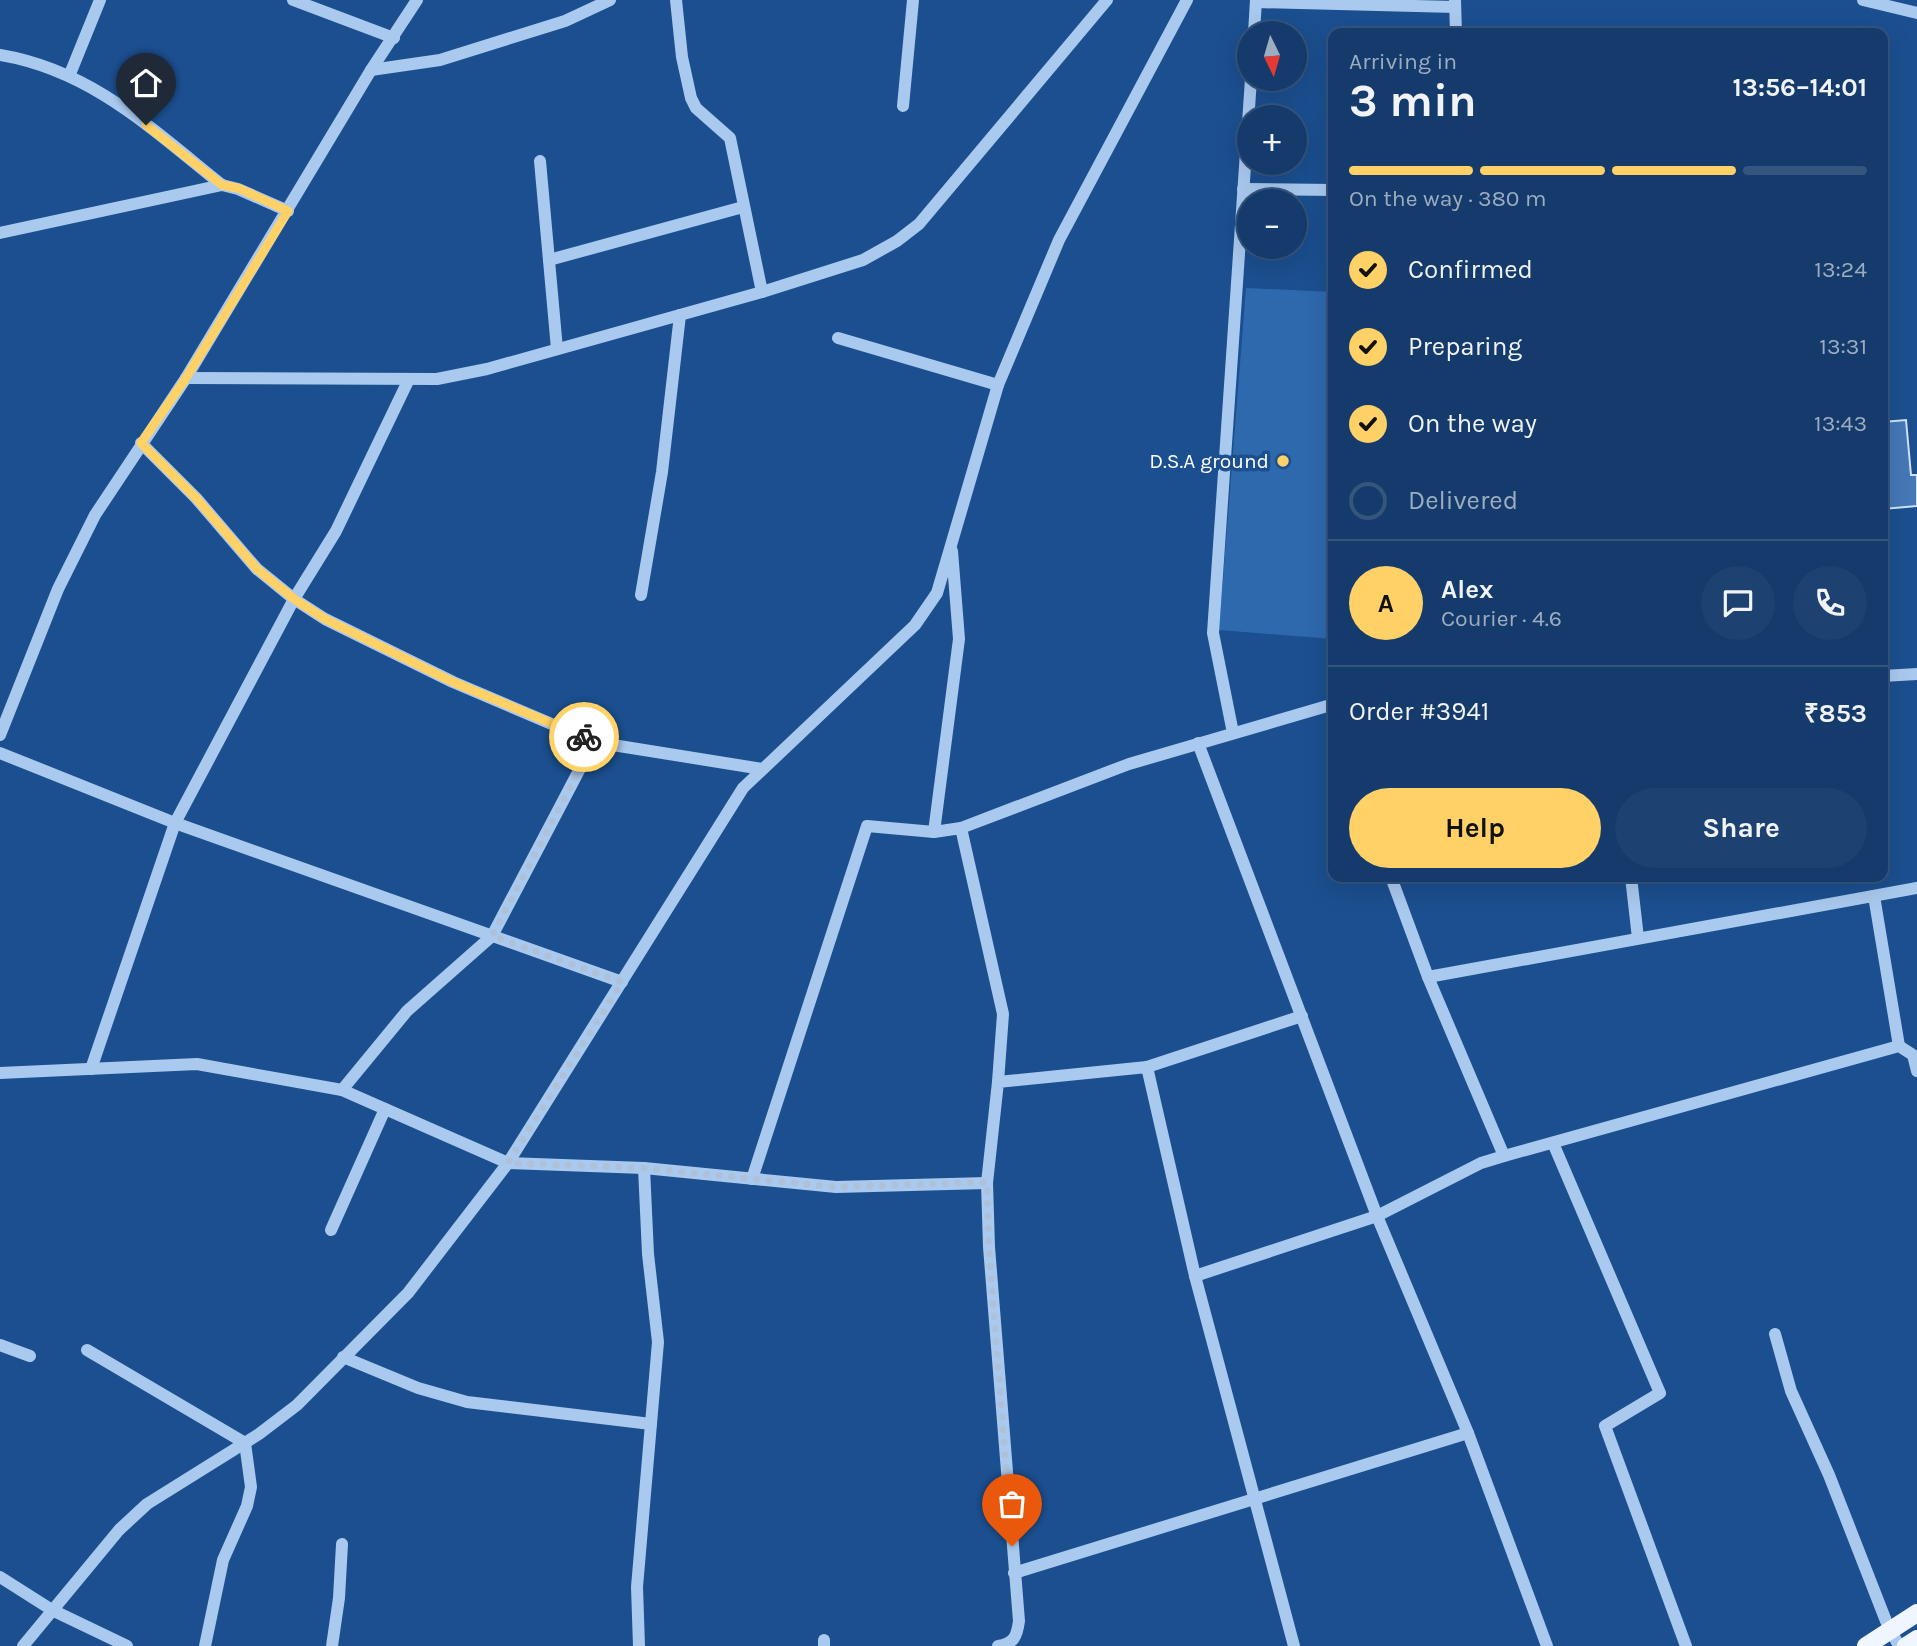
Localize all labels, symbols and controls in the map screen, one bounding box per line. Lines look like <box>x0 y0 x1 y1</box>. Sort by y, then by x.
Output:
north arrow <box>1237 21 1307 91</box>
map controls <box>1237 21 1307 259</box>
text: Arriving in <box>1349 48 1457 75</box>
pin <box>116 53 176 125</box>
icon: home <box>127 64 165 102</box>
text: 13:56–14:01 <box>1733 72 1867 103</box>
text: 3 min <box>1349 74 1477 128</box>
button: + <box>1237 105 1307 175</box>
text: On the way · 380 m <box>1349 185 1546 212</box>
button: − <box>1237 189 1307 259</box>
icon: check <box>1349 251 1387 289</box>
text: Confirmed <box>1408 254 1533 285</box>
text: 13:24 <box>1814 256 1867 283</box>
icon: check <box>1349 328 1387 366</box>
text: Preparing <box>1408 331 1522 362</box>
text: 13:31 <box>1819 333 1867 360</box>
icon: check <box>1349 405 1387 443</box>
text: On the way <box>1408 408 1537 439</box>
text: 13:43 <box>1814 410 1867 437</box>
place label: D.S.A ground <box>1149 449 1269 473</box>
marker: D.S.A ground <box>1275 453 1291 469</box>
text: Delivered <box>1408 485 1518 516</box>
button: chat <box>1701 566 1775 640</box>
button: phone <box>1793 566 1867 640</box>
text: Alex <box>1441 574 1493 605</box>
text: A <box>1378 588 1394 619</box>
text: Courier · 4.6 <box>1441 605 1562 632</box>
text: Order #3941 <box>1349 696 1489 727</box>
text: ₹853 <box>1804 698 1867 729</box>
courier <box>549 702 619 772</box>
icon: bike <box>565 718 603 756</box>
button: Help <box>1349 788 1601 868</box>
button: Share <box>1615 788 1867 868</box>
pin <box>982 1474 1042 1546</box>
icon: bag <box>993 1485 1031 1523</box>

